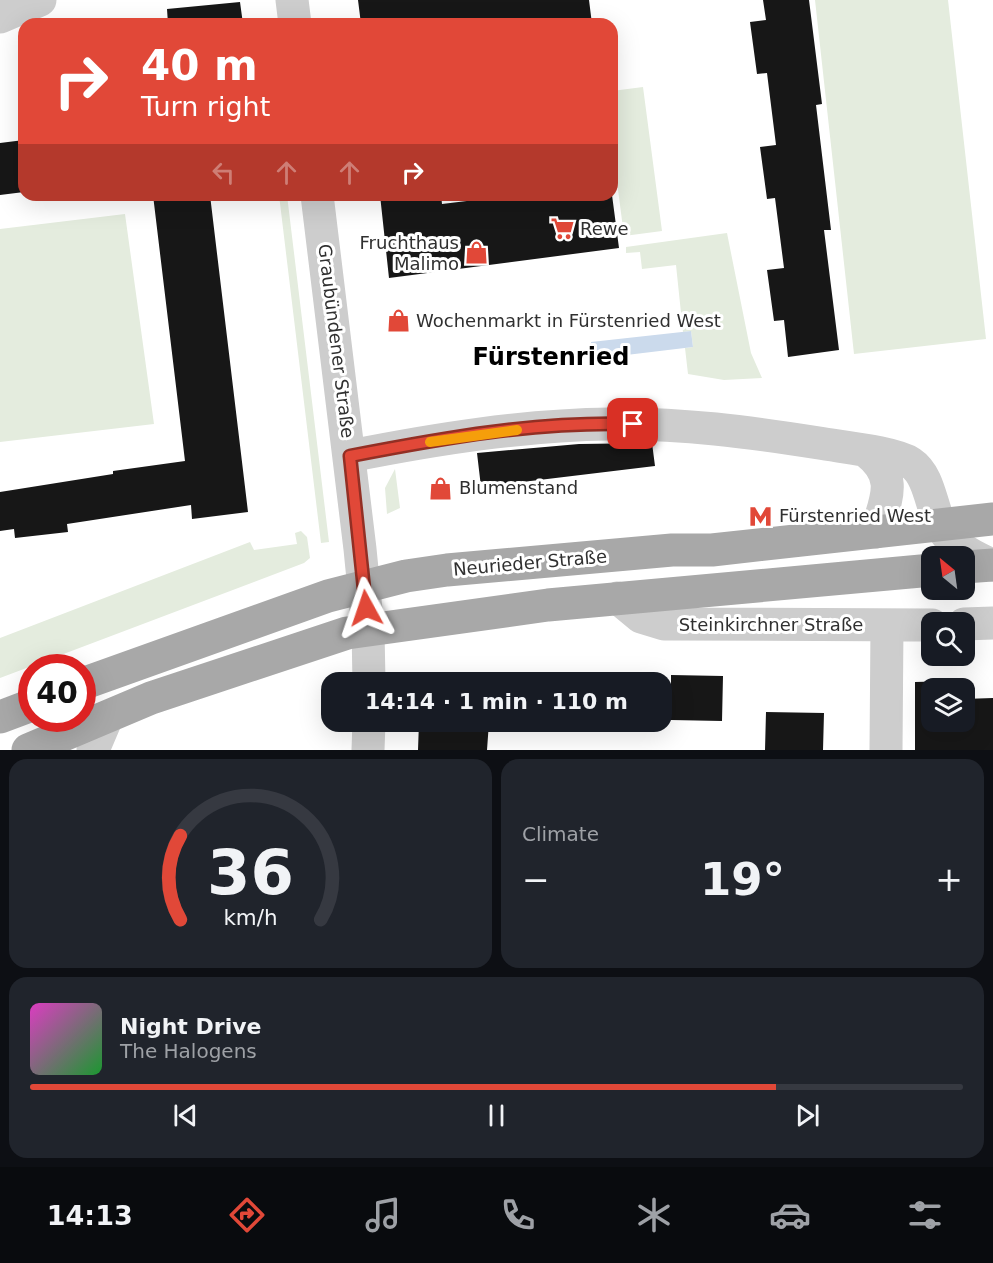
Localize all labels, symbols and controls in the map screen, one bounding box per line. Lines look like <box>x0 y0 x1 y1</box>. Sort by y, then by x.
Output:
text: 40 m <box>141 41 258 90</box>
icon: right <box>42 42 120 120</box>
text: Turn right <box>141 91 270 122</box>
icon: left <box>207 156 240 189</box>
icon: ahead <box>270 156 303 189</box>
icon: ahead <box>333 156 366 189</box>
icon: right <box>396 156 429 189</box>
supermarket icon: Rewe <box>549 216 575 242</box>
place label: Rewe <box>580 218 629 239</box>
place label: Fruchthaus Malimo <box>360 232 459 274</box>
shop icon: Fruchthaus Malimo <box>464 240 490 266</box>
street label: Graubündener Straße <box>314 243 359 439</box>
shop icon: Wochenmarkt in Fürstenried West <box>385 308 411 334</box>
place label: Wochenmarkt in Fürstenried West <box>416 310 721 331</box>
district label: Fürstenried <box>473 343 629 371</box>
pin <box>607 398 658 449</box>
icon: arrive <box>616 407 649 440</box>
shop icon: Blumenstand <box>428 475 454 501</box>
place label: Blumenstand <box>459 477 578 498</box>
metro station icon: Fürstenried West <box>748 503 774 529</box>
place label: Fürstenried West <box>779 505 931 526</box>
street label: Neurieder Straße <box>452 545 608 580</box>
north arrow <box>921 546 975 600</box>
map controls <box>921 546 975 732</box>
position arrow <box>334 576 398 640</box>
button: search <box>921 612 975 666</box>
street label: Steinkirchner Straße <box>679 614 863 635</box>
speed limit sign: 40 <box>18 654 96 732</box>
button: layers <box>921 678 975 732</box>
text: 14:14 · 1 min · 110 m <box>365 689 628 714</box>
text: Climate <box>522 822 599 846</box>
text: 36 <box>207 836 294 909</box>
text: 19° <box>700 853 785 906</box>
text: − <box>522 860 550 899</box>
text: + <box>935 860 963 899</box>
text: km/h <box>223 906 278 931</box>
text: Night Drive <box>120 1014 261 1039</box>
text: The Halogens <box>120 1039 257 1063</box>
icon: previous <box>169 1099 202 1132</box>
icon: pause <box>480 1099 513 1132</box>
icon: next <box>791 1099 824 1132</box>
icon: directions <box>226 1194 268 1236</box>
icon: music <box>362 1194 404 1236</box>
icon: phone <box>497 1194 539 1236</box>
icon: climate <box>633 1194 675 1236</box>
icon: car <box>769 1194 811 1236</box>
icon: filters <box>904 1194 946 1236</box>
text: 14:13 <box>47 1200 133 1231</box>

